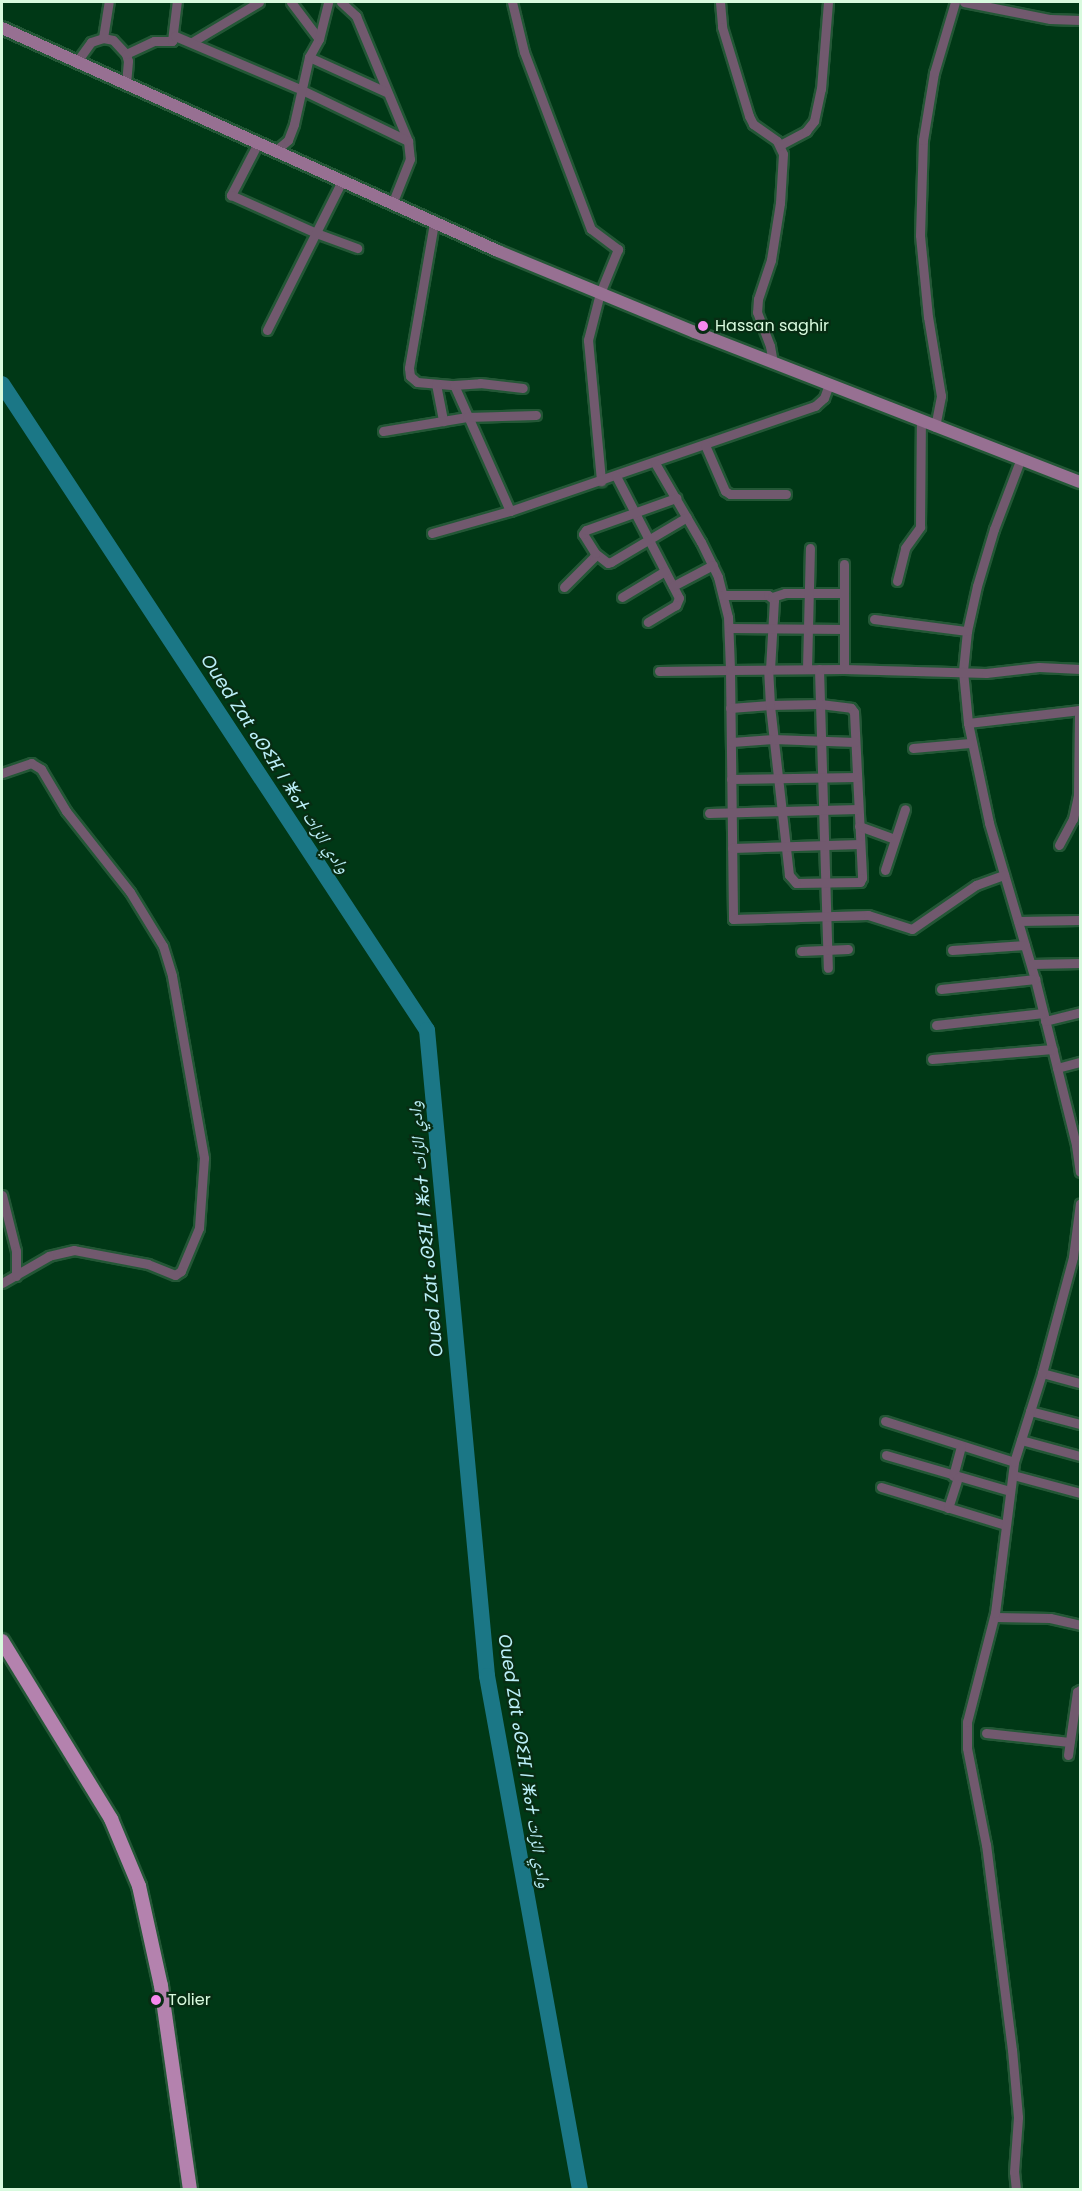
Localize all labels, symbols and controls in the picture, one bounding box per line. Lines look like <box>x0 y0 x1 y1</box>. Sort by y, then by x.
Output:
place label: Hassan saghir <box>715 316 829 336</box>
marker: Hassan saghir <box>696 319 710 333</box>
water label: Oued Zat ⴰⵙⵉⴼ ⵏ ⵥⴰⵜ وادي الزات <box>196 650 354 878</box>
water label: Oued Zat ⴰⵙⵉⴼ ⵏ ⵥⴰⵜ وادي الزات <box>404 1100 448 1358</box>
water label: Oued Zat ⴰⵙⵉⴼ ⵏ ⵥⴰⵜ وادي الزات <box>493 1632 555 1890</box>
place label: Tolier <box>168 1990 211 2010</box>
marker: Tolier <box>149 1993 163 2007</box>

